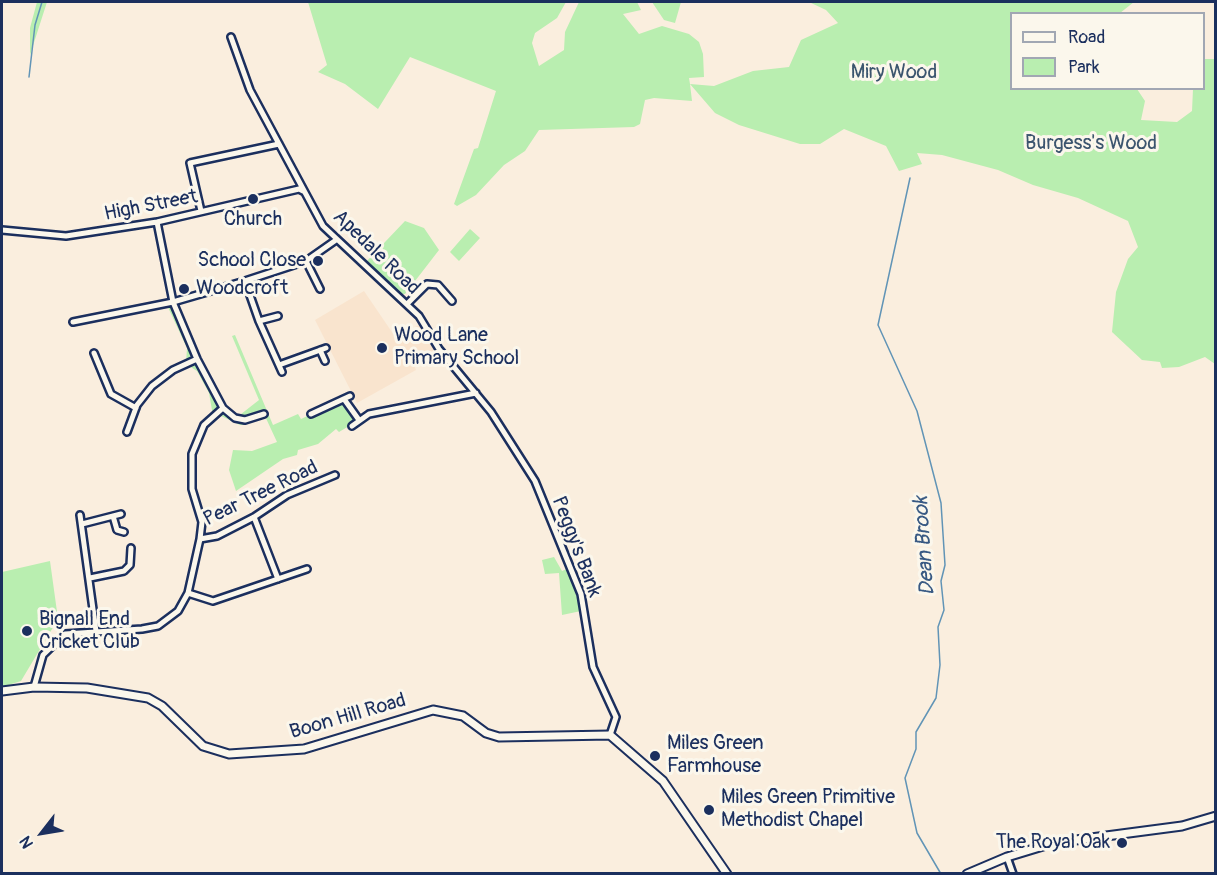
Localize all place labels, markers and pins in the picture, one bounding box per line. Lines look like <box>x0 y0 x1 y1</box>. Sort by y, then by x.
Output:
marker: Church <box>246 192 260 206</box>
place label: Church <box>224 208 282 232</box>
place label: School Close <box>198 249 306 273</box>
marker: School Close <box>311 254 325 268</box>
place label: Woodcroft <box>196 277 288 301</box>
marker: Woodcroft <box>177 282 191 296</box>
place label: Wood Lane Primary School <box>394 324 519 371</box>
marker: Wood Lane Primary School <box>375 341 389 355</box>
place label: Bignall End Cricket Club <box>39 608 140 655</box>
marker: Bignall End Cricket Club <box>20 624 34 638</box>
place label: Miles Green Farmhouse <box>667 732 763 779</box>
marker: Miles Green Farmhouse <box>648 749 662 763</box>
place label: Miles Green Primitive Methodist Chapel <box>721 786 895 833</box>
marker: Miles Green Primitive Methodist Chapel <box>702 803 716 817</box>
place label: The Royal Oak <box>996 831 1110 855</box>
marker: The Royal Oak <box>1115 836 1129 850</box>

